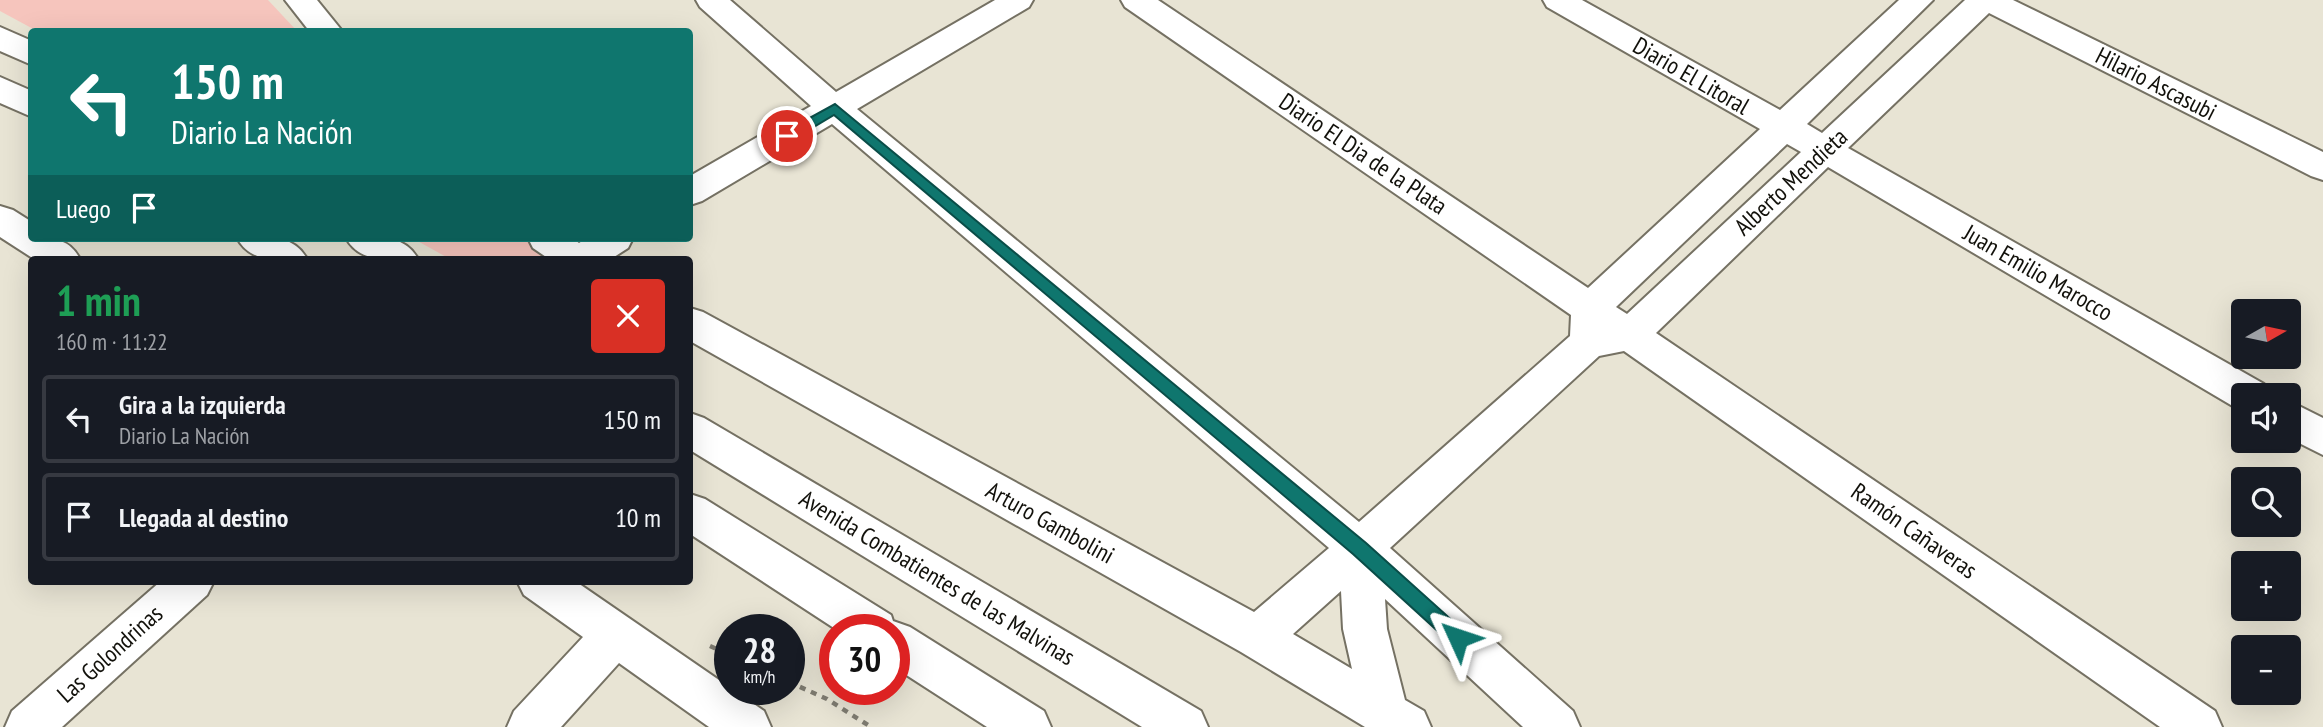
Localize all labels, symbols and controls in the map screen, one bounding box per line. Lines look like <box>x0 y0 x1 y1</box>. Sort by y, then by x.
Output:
street label: Diario El Litoral <box>1627 30 1755 122</box>
street label: Hilario Ascasubi <box>2091 40 2222 127</box>
text: 150 m <box>171 49 284 113</box>
icon: left <box>56 56 147 147</box>
street label: Diario El Dia de la Plata <box>1273 86 1453 221</box>
pin <box>757 106 817 166</box>
text: Diario La Nación <box>171 111 353 153</box>
icon: arrive <box>768 117 806 155</box>
street label: Alberto Mendieta <box>1728 121 1854 242</box>
icon: arrive <box>125 189 163 227</box>
text: Luego <box>56 192 111 225</box>
street label: Juan Emilio Marocco <box>1957 217 2118 328</box>
text: 1 min <box>56 273 141 328</box>
button: close <box>591 279 665 353</box>
north arrow <box>2231 299 2301 369</box>
map controls <box>2231 299 2301 705</box>
text: 160 m · 11:22 <box>56 327 168 356</box>
button: sound <box>2231 383 2301 453</box>
text: Gira a la izquierda <box>119 388 286 421</box>
icon: left <box>60 400 98 438</box>
text: 150 m <box>603 403 661 436</box>
text: Diario La Nación <box>119 421 249 450</box>
button: search <box>2231 467 2301 537</box>
street label: Arturo Gambolini <box>981 475 1120 571</box>
street label: Ramón Cañaveras <box>1845 476 1983 585</box>
street label: Avenida Combatientes de las Malvinas <box>794 483 1081 672</box>
icon: arrive <box>60 498 98 536</box>
text: Llegada al destino <box>119 501 288 534</box>
text: 10 m <box>615 501 661 534</box>
button: + <box>2231 551 2301 621</box>
street label: Las Golondrinas <box>50 598 169 709</box>
position arrow <box>1421 601 1495 675</box>
speed limit sign: 30 <box>819 614 910 705</box>
text: 28 <box>743 627 776 673</box>
button: − <box>2231 635 2301 705</box>
text: km/h <box>744 665 775 688</box>

